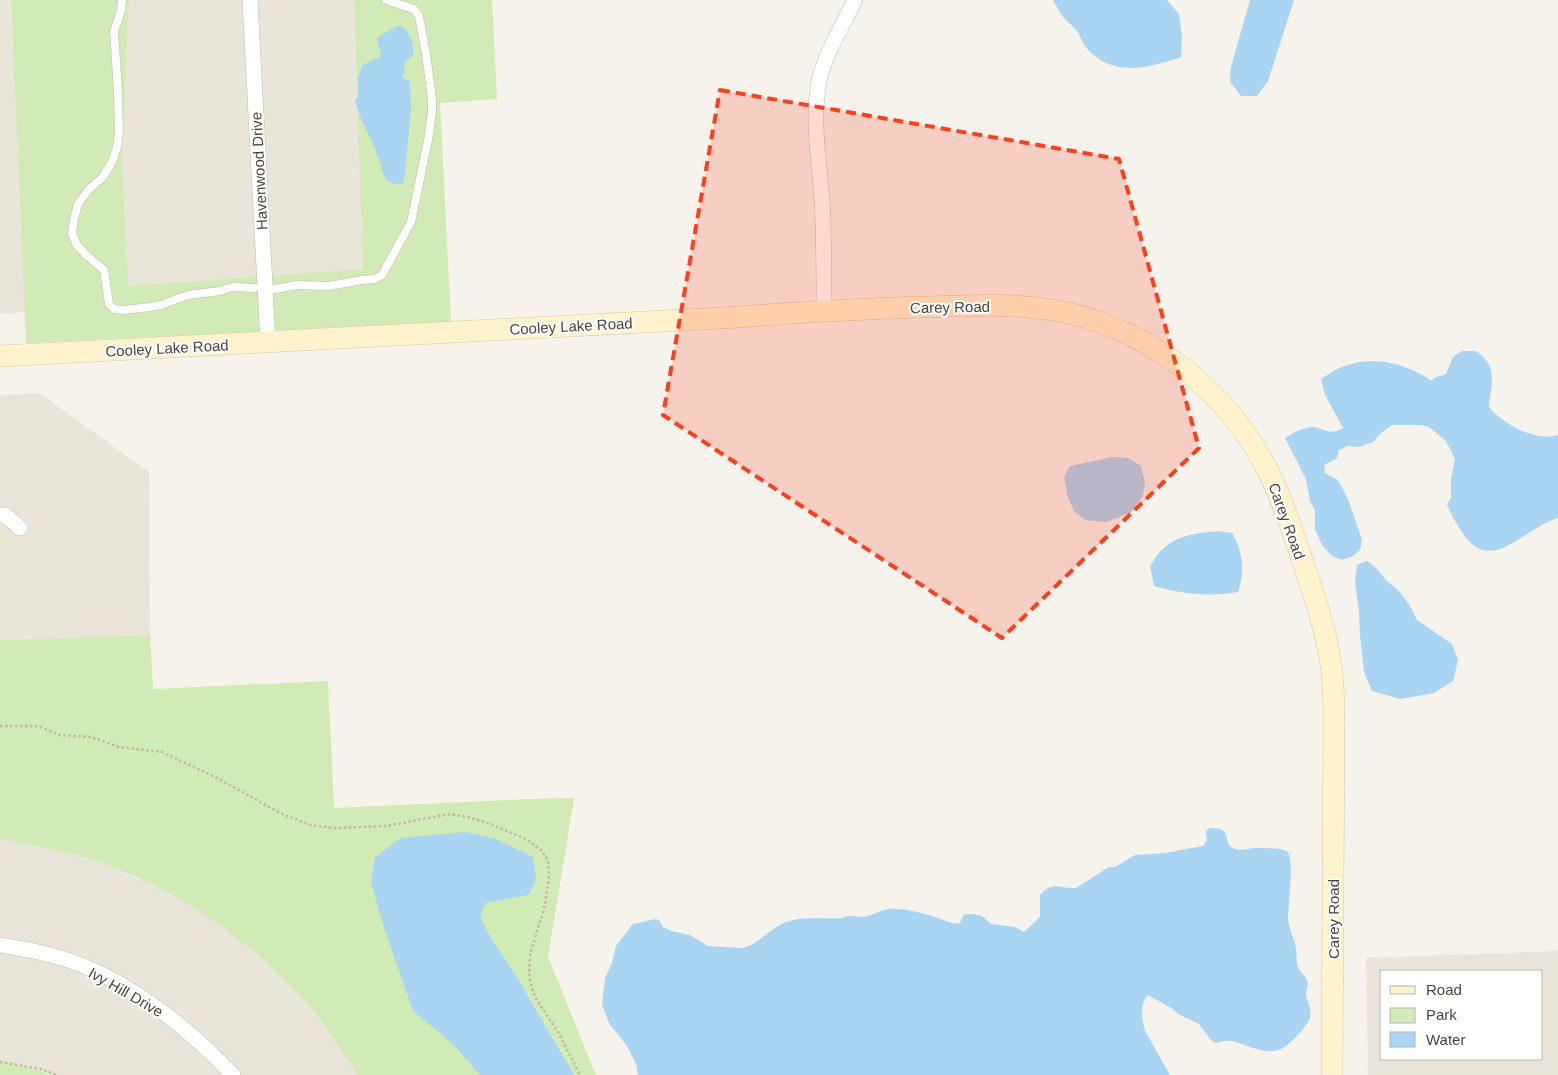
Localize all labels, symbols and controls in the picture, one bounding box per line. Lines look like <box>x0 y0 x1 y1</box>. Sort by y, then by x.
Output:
street label: Havenwood Drive <box>247 111 271 231</box>
street label: Carey Road <box>910 298 990 316</box>
street label: Cooley Lake Road <box>509 314 633 338</box>
street label: Cooley Lake Road <box>105 336 229 360</box>
street label: Carey Road <box>1265 480 1309 562</box>
street label: Carey Road <box>1325 879 1342 959</box>
street label: Ivy Hill Drive <box>86 964 166 1020</box>
legend <box>1380 970 1543 1060</box>
text: Road <box>1426 981 1462 998</box>
text: Park <box>1426 1006 1457 1023</box>
text: Water <box>1426 1031 1465 1048</box>

